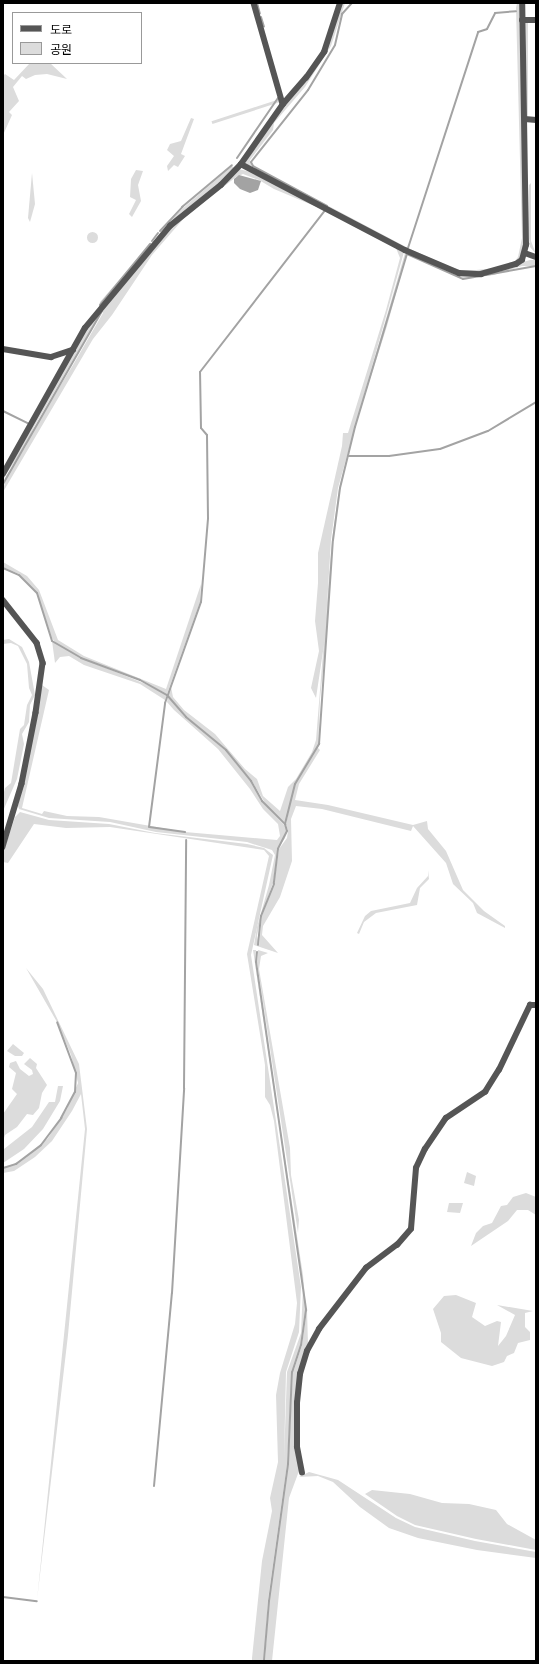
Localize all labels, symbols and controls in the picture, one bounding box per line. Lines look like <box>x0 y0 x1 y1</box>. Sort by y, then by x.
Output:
legend <box>12 12 142 64</box>
text: 도로 <box>50 23 72 37</box>
text: 공원 <box>50 43 72 57</box>

